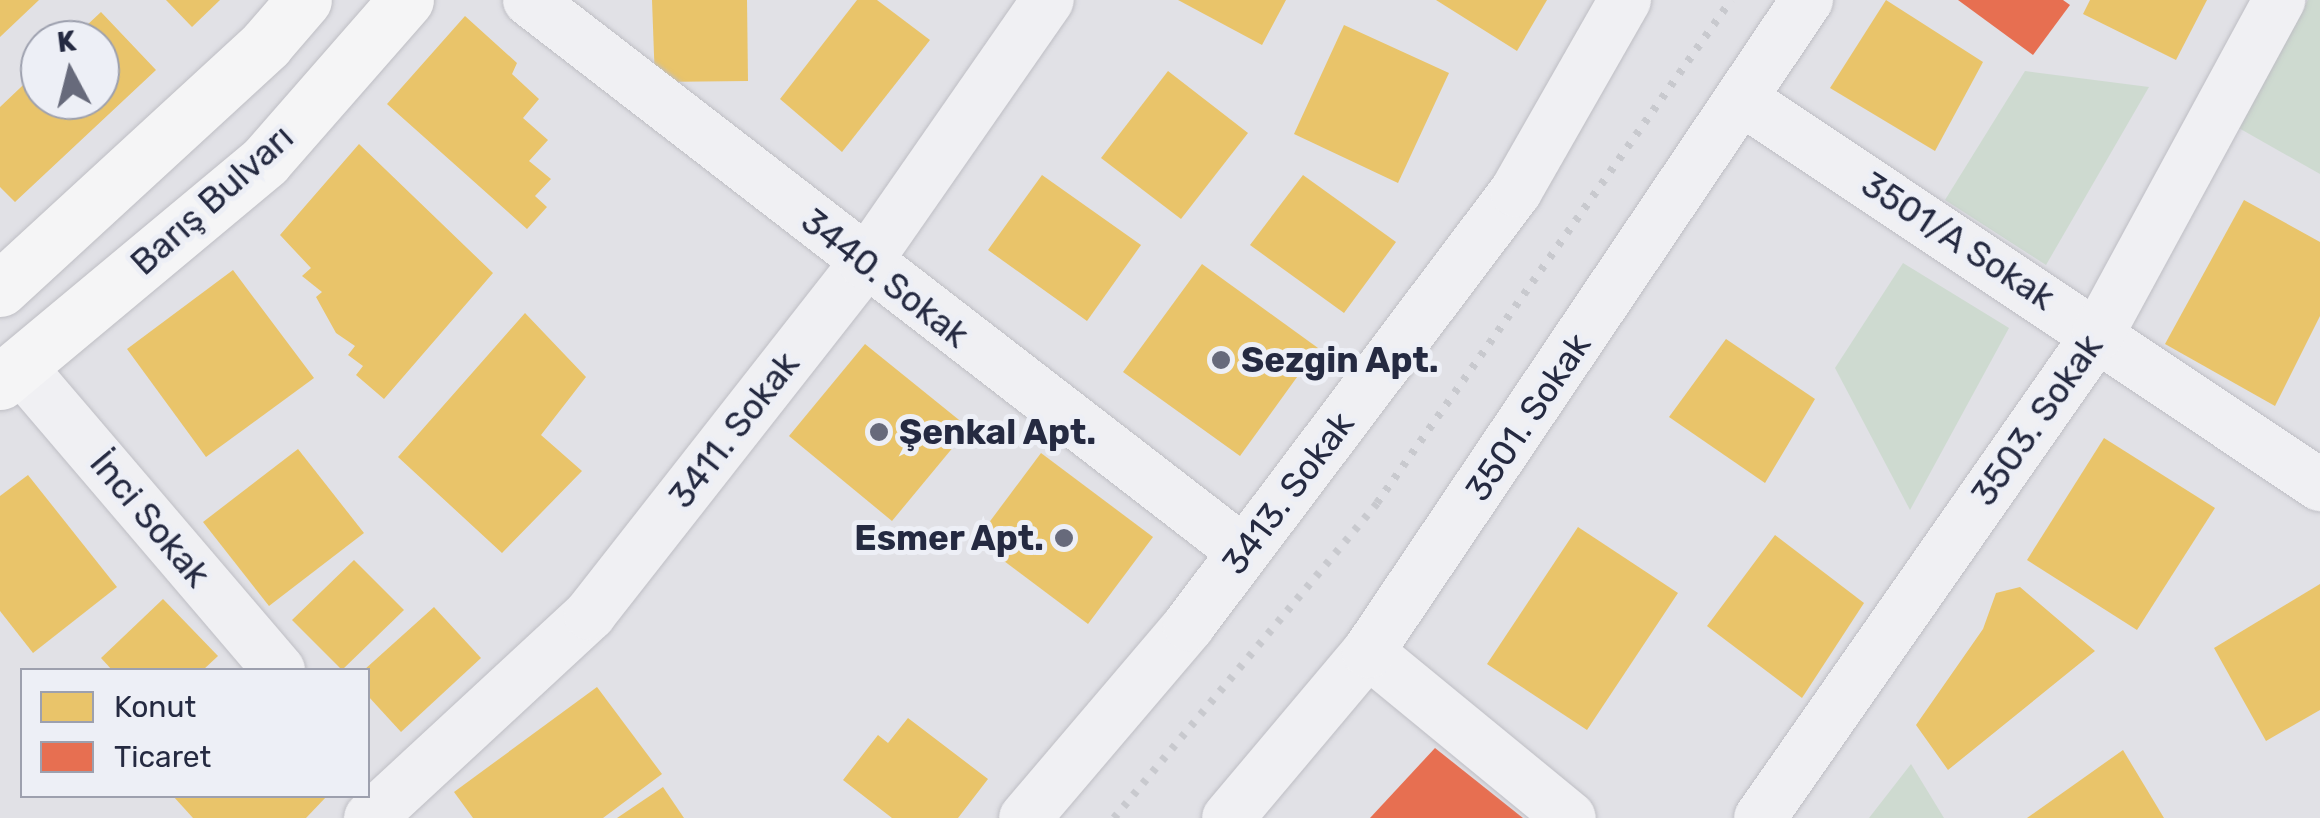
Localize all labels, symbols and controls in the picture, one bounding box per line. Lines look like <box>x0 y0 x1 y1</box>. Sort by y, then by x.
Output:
north arrow <box>20 20 120 120</box>
text: K <box>55 24 78 59</box>
street label: Barış Bulvarı <box>122 116 302 284</box>
street label: 3501/A Sokak <box>1853 163 2063 319</box>
street label: 3440. Sokak <box>793 200 977 356</box>
street label: 3501. Sokak <box>1457 325 1599 509</box>
street label: 3503. Sokak <box>1963 326 2111 514</box>
place label: Sezgin Apt. <box>1241 339 1440 381</box>
street label: 3411. Sokak <box>660 344 808 516</box>
marker: Sezgin Apt. <box>1210 349 1232 371</box>
street label: 3413. Sokak <box>1213 404 1363 582</box>
place label: Şenkal Apt. <box>899 411 1097 453</box>
marker: Şenkal Apt. <box>868 421 890 443</box>
street label: İnci Sokak <box>81 443 219 595</box>
place label: Esmer Apt. <box>853 517 1044 559</box>
marker: Esmer Apt. <box>1053 527 1075 549</box>
legend <box>20 668 370 798</box>
text: Konut <box>114 689 196 725</box>
text: Ticaret <box>114 739 211 775</box>

